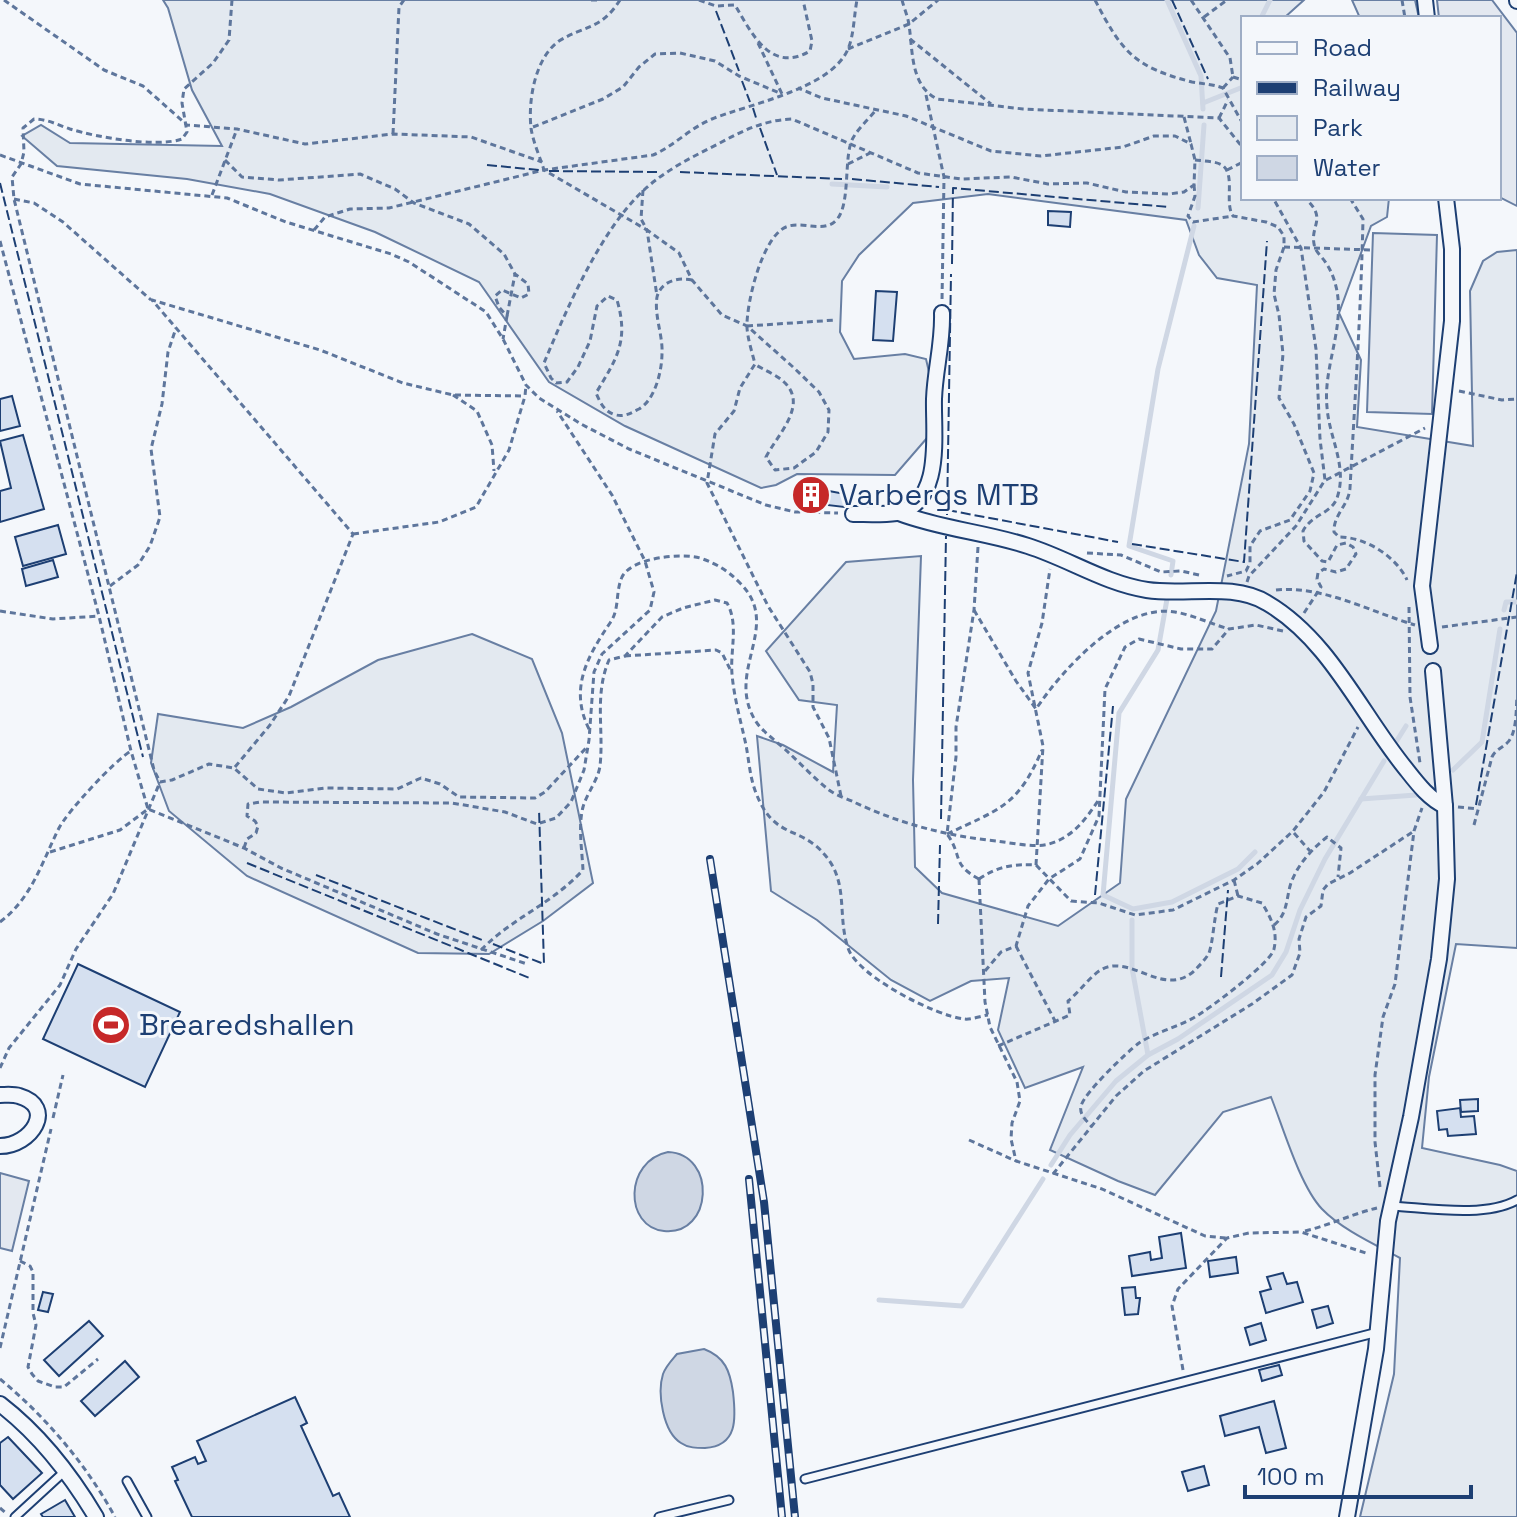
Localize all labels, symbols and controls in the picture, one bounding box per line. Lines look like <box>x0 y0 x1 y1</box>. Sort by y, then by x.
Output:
legend <box>1241 16 1501 200</box>
text: Road <box>1313 32 1372 63</box>
text: Railway <box>1313 72 1401 103</box>
text: Park <box>1313 112 1363 143</box>
text: Water <box>1313 152 1381 183</box>
building icon: Varbergs MTB <box>790 474 832 516</box>
place label: Varbergs MTB <box>839 475 1039 514</box>
sports icon: Brearedshallen <box>90 1004 132 1046</box>
place label: Brearedshallen <box>139 1005 355 1044</box>
scale bar <box>1245 1449 1471 1499</box>
text: 100 m <box>1257 1461 1325 1492</box>

